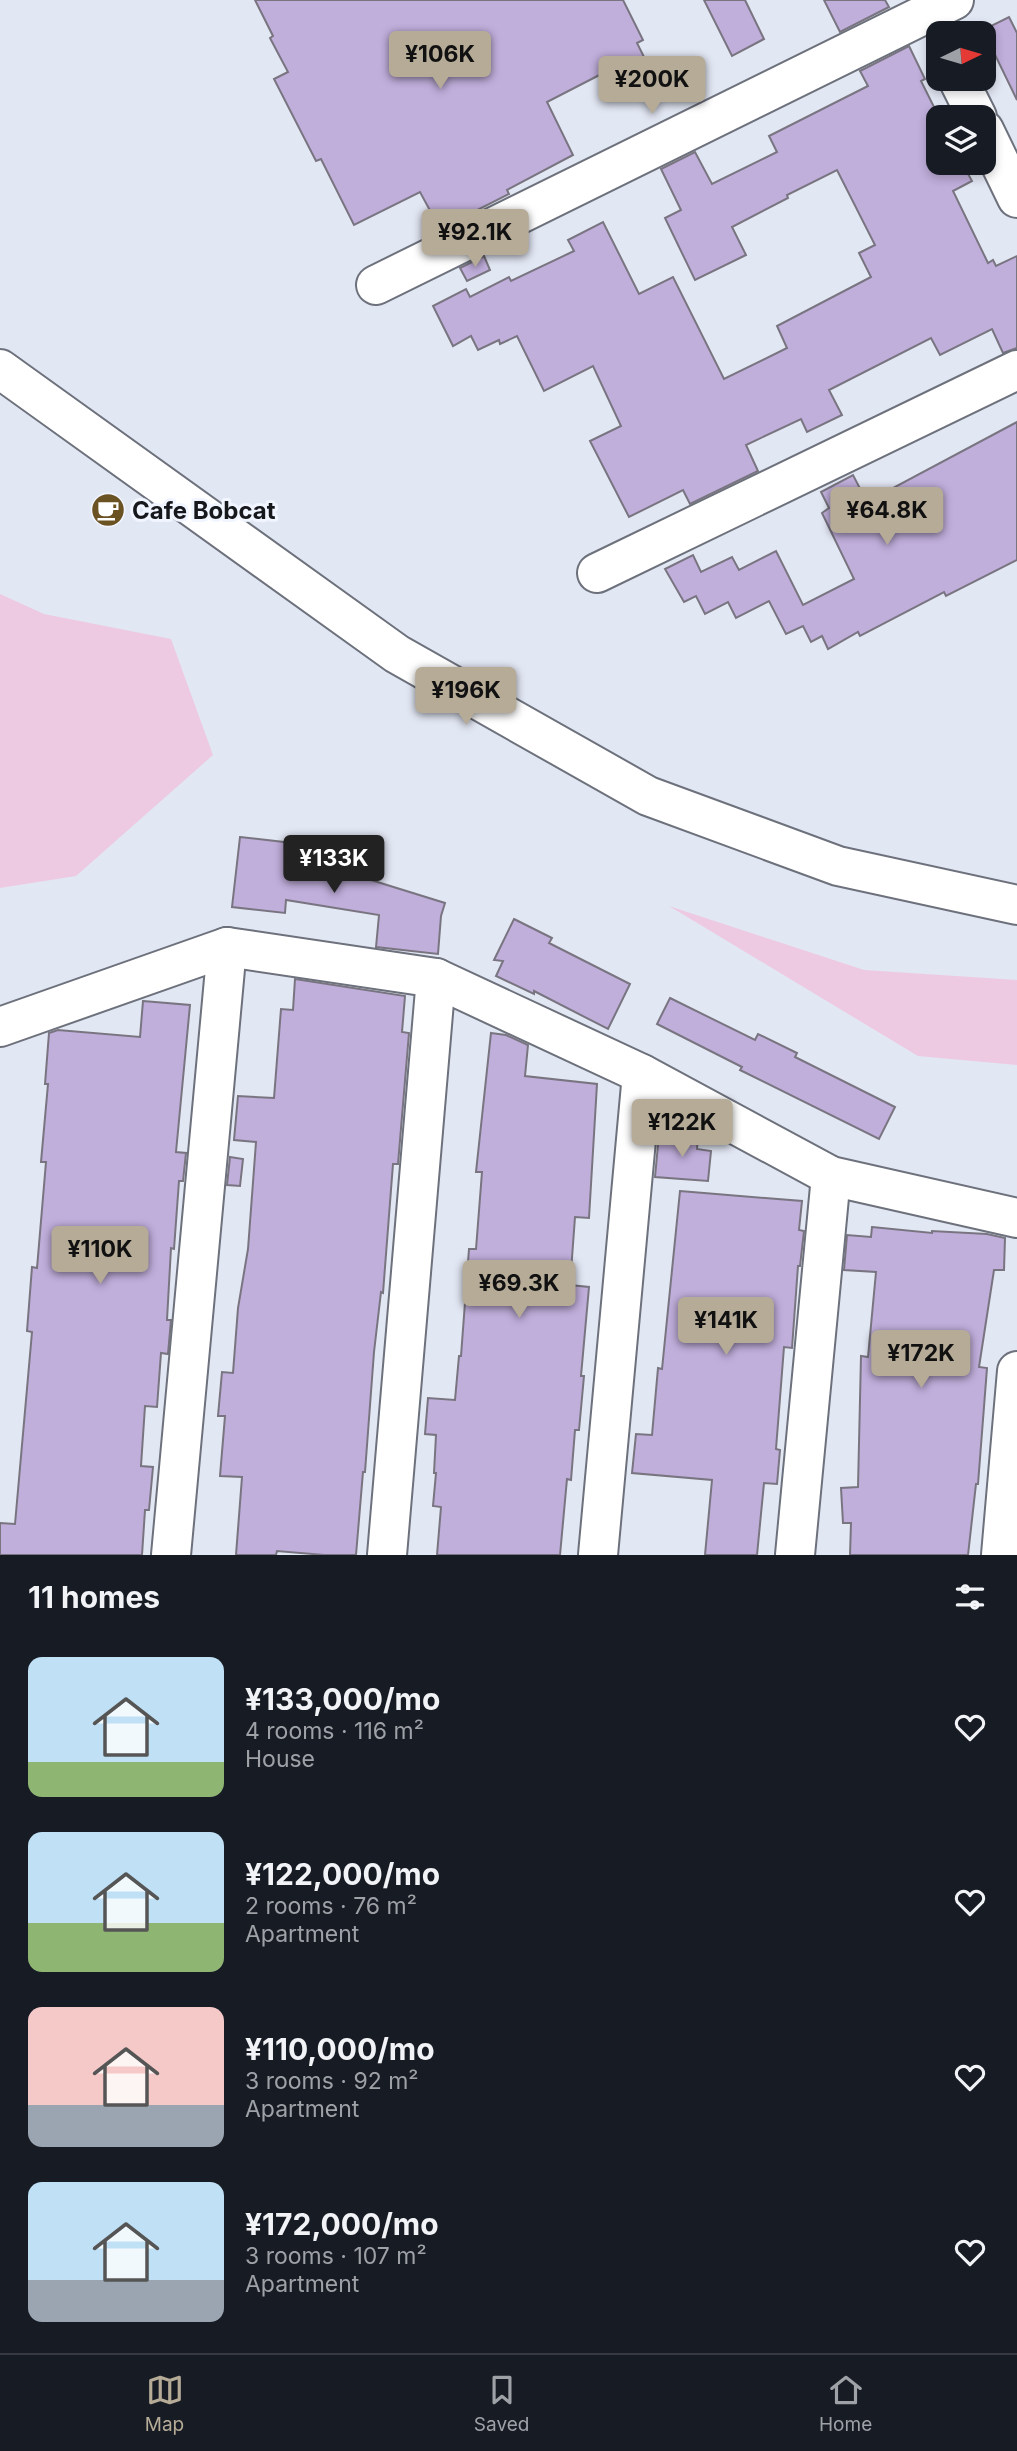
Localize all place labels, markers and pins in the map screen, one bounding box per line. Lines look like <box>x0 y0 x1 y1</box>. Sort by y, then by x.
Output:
pin: ¥106K <box>391 32 489 91</box>
pin: ¥200K <box>603 57 701 116</box>
pin: ¥92.1K <box>418 210 532 269</box>
pin: ¥64.8K <box>830 488 944 547</box>
cafe icon: Cafe Bobcat <box>89 491 127 529</box>
place label: Cafe Bobcat <box>132 496 276 525</box>
pin: ¥196K <box>417 668 515 727</box>
pin: ¥133K <box>285 836 383 895</box>
pin: ¥122K <box>633 1100 731 1159</box>
pin: ¥110K <box>51 1226 149 1286</box>
pin: ¥69.3K <box>462 1260 576 1320</box>
pin: ¥141K <box>677 1298 775 1357</box>
pin: ¥172K <box>872 1330 970 1390</box>

